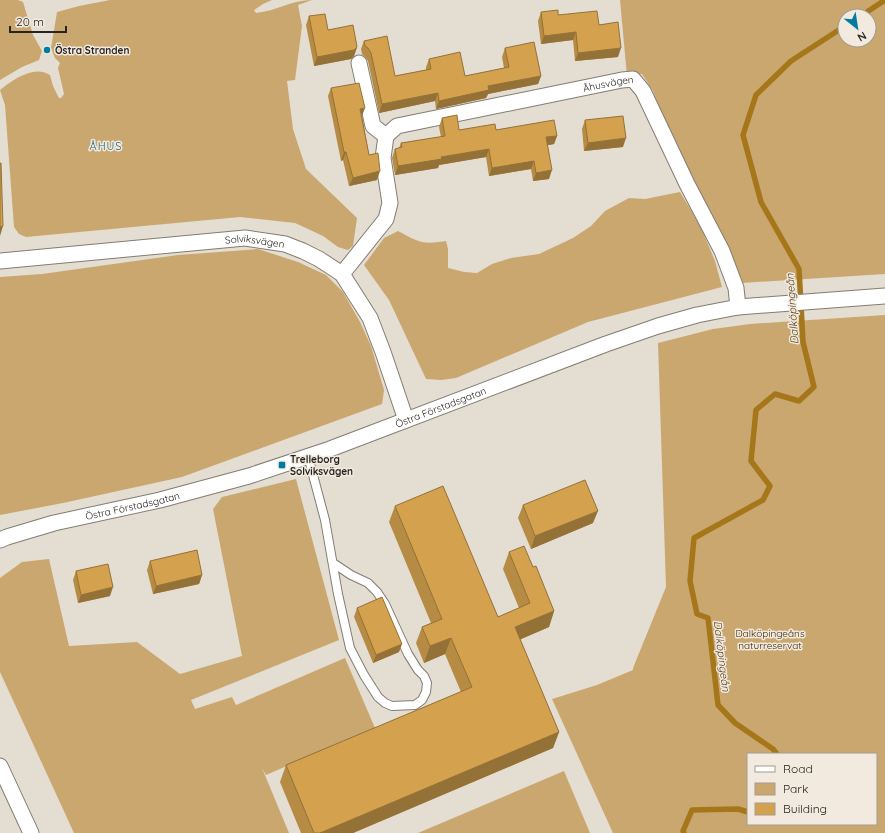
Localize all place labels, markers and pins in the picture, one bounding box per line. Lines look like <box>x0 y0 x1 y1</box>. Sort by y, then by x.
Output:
place label: Östra Stranden <box>55 43 129 57</box>
marker: Östra Stranden <box>42 45 52 55</box>
place label: Trelleborg Solviksvägen <box>290 453 353 478</box>
marker: Trelleborg Solviksvägen <box>277 460 287 470</box>

